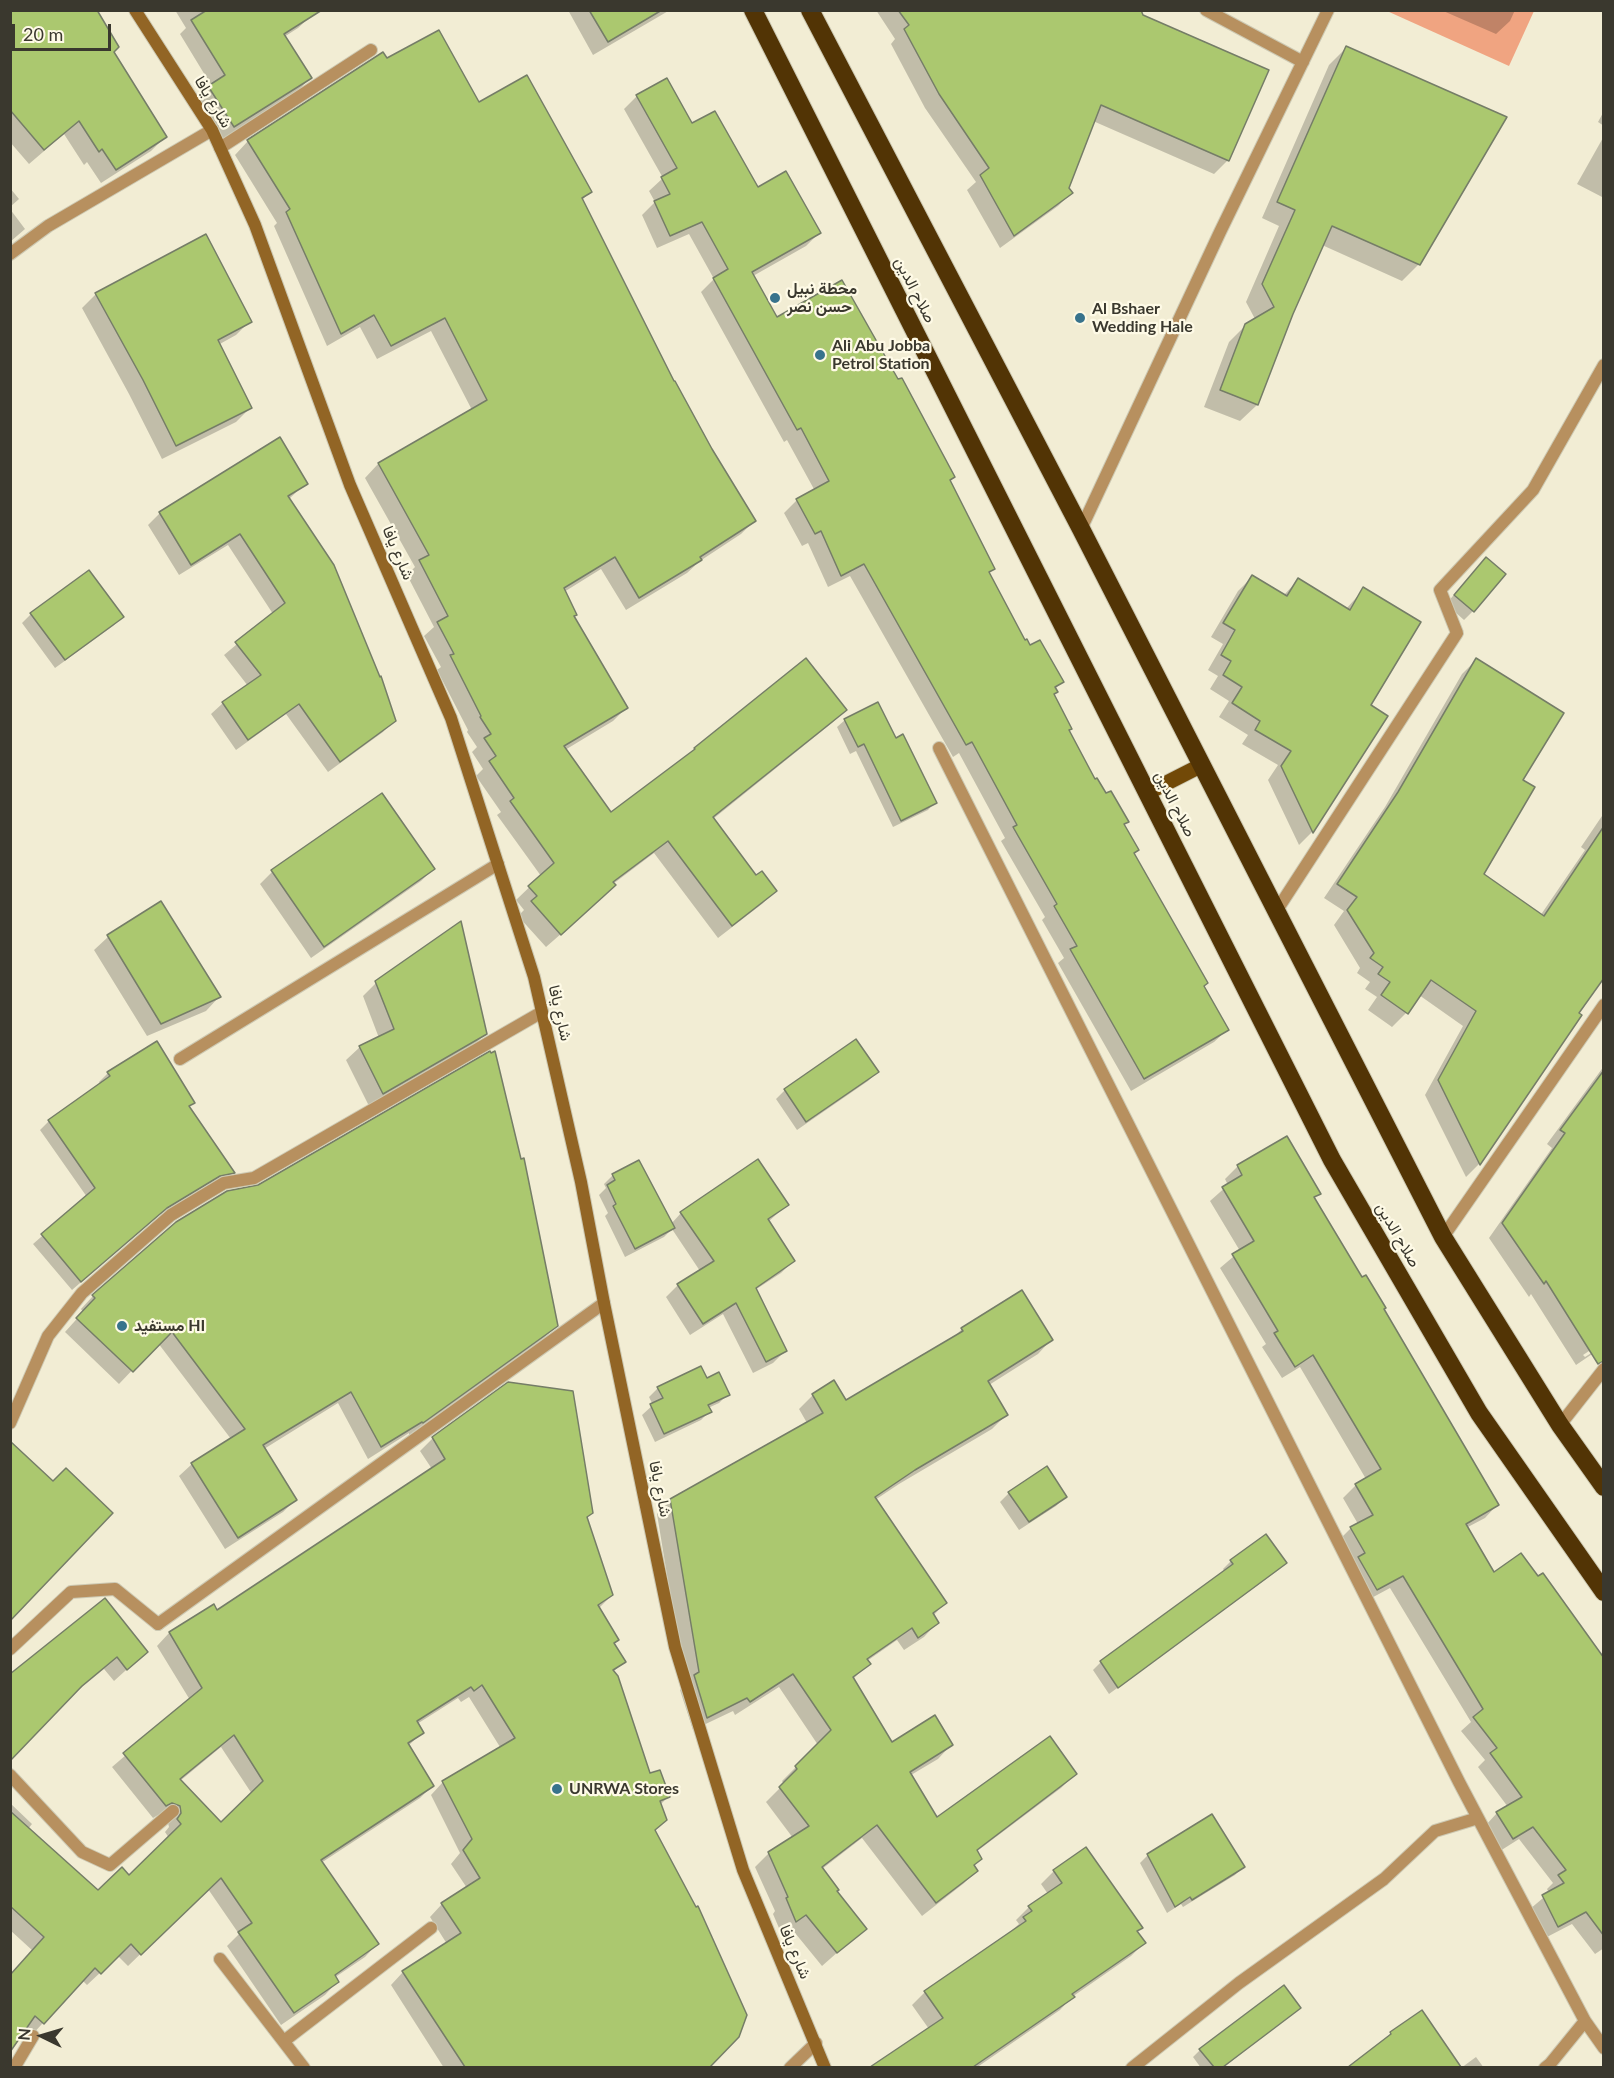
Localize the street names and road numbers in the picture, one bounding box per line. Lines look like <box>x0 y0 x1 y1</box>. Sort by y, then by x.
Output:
street label: شارع يافا <box>190 73 236 131</box>
street label: صلاح الدين <box>890 254 940 326</box>
street label: شارع يافا <box>378 523 418 583</box>
street label: صلاح الدين <box>1150 768 1200 840</box>
street label: شارع يافا <box>544 983 576 1043</box>
street label: صلاح الدين <box>1372 1199 1424 1271</box>
street label: شارع يافا <box>645 1459 675 1519</box>
street label: شارع يافا <box>775 1922 815 1982</box>

